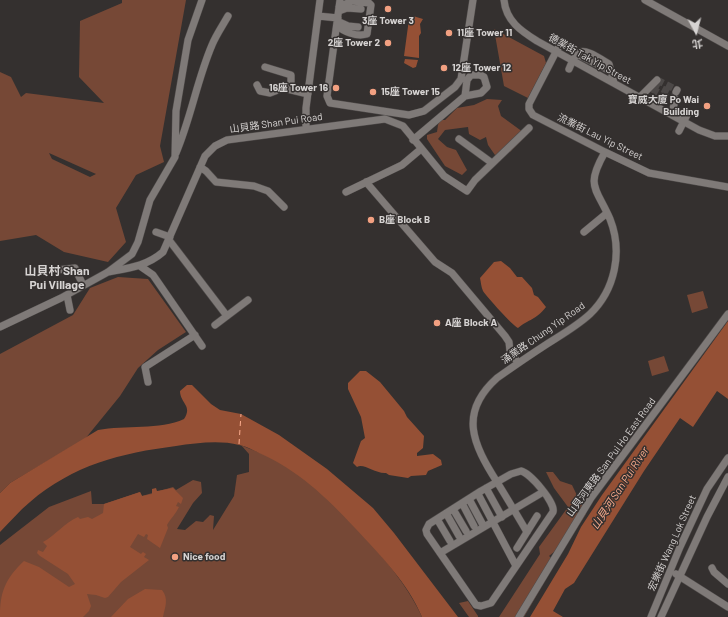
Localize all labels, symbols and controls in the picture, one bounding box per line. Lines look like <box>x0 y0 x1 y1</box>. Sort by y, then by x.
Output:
marker: 3座 Tower 3 <box>383 4 393 14</box>
north arrow <box>676 12 716 52</box>
place label: 3座 Tower 3 <box>362 15 414 27</box>
place label: 11座 Tower 11 <box>457 27 512 39</box>
marker: 11座 Tower 11 <box>444 28 454 38</box>
street label: 德業街 Tak Yip Street <box>547 31 633 87</box>
place label: 2座 Tower 2 <box>328 37 380 49</box>
text: 北 <box>691 37 704 52</box>
marker: 2座 Tower 2 <box>383 38 393 48</box>
place label: 12座 Tower 12 <box>452 62 511 74</box>
marker: 12座 Tower 12 <box>439 63 449 73</box>
place label: 16座 Tower 16 <box>269 82 328 94</box>
marker: 16座 Tower 16 <box>331 83 341 93</box>
place label: 15座 Tower 15 <box>381 86 440 98</box>
marker: 15座 Tower 15 <box>368 87 378 97</box>
place label: 寶威大廈 Po Wai Building <box>628 94 699 118</box>
marker: 寶威大廈 Po Wai Building <box>702 101 712 111</box>
street label: 山貝路 Shan Pui Road <box>229 111 323 135</box>
street label: 流業街 Lau Yip Street <box>555 111 645 163</box>
place label: B座 Block B <box>379 214 430 226</box>
marker: B座 Block B <box>366 215 376 225</box>
district label: 山貝村 Shan Pui Village <box>24 264 90 292</box>
street label: 涌業路 Chung Yip Road <box>499 300 587 366</box>
place label: A座 Block A <box>445 317 497 329</box>
marker: A座 Block A <box>432 318 442 328</box>
street label: 山貝河東路 San Pui Ho East Road <box>564 395 658 519</box>
water label: 山貝河 San Pui River <box>588 444 652 532</box>
street label: 宏樂街 Wang Lok Street <box>645 493 699 593</box>
place label: Nice food <box>183 551 225 563</box>
marker: Nice food <box>170 552 180 562</box>

